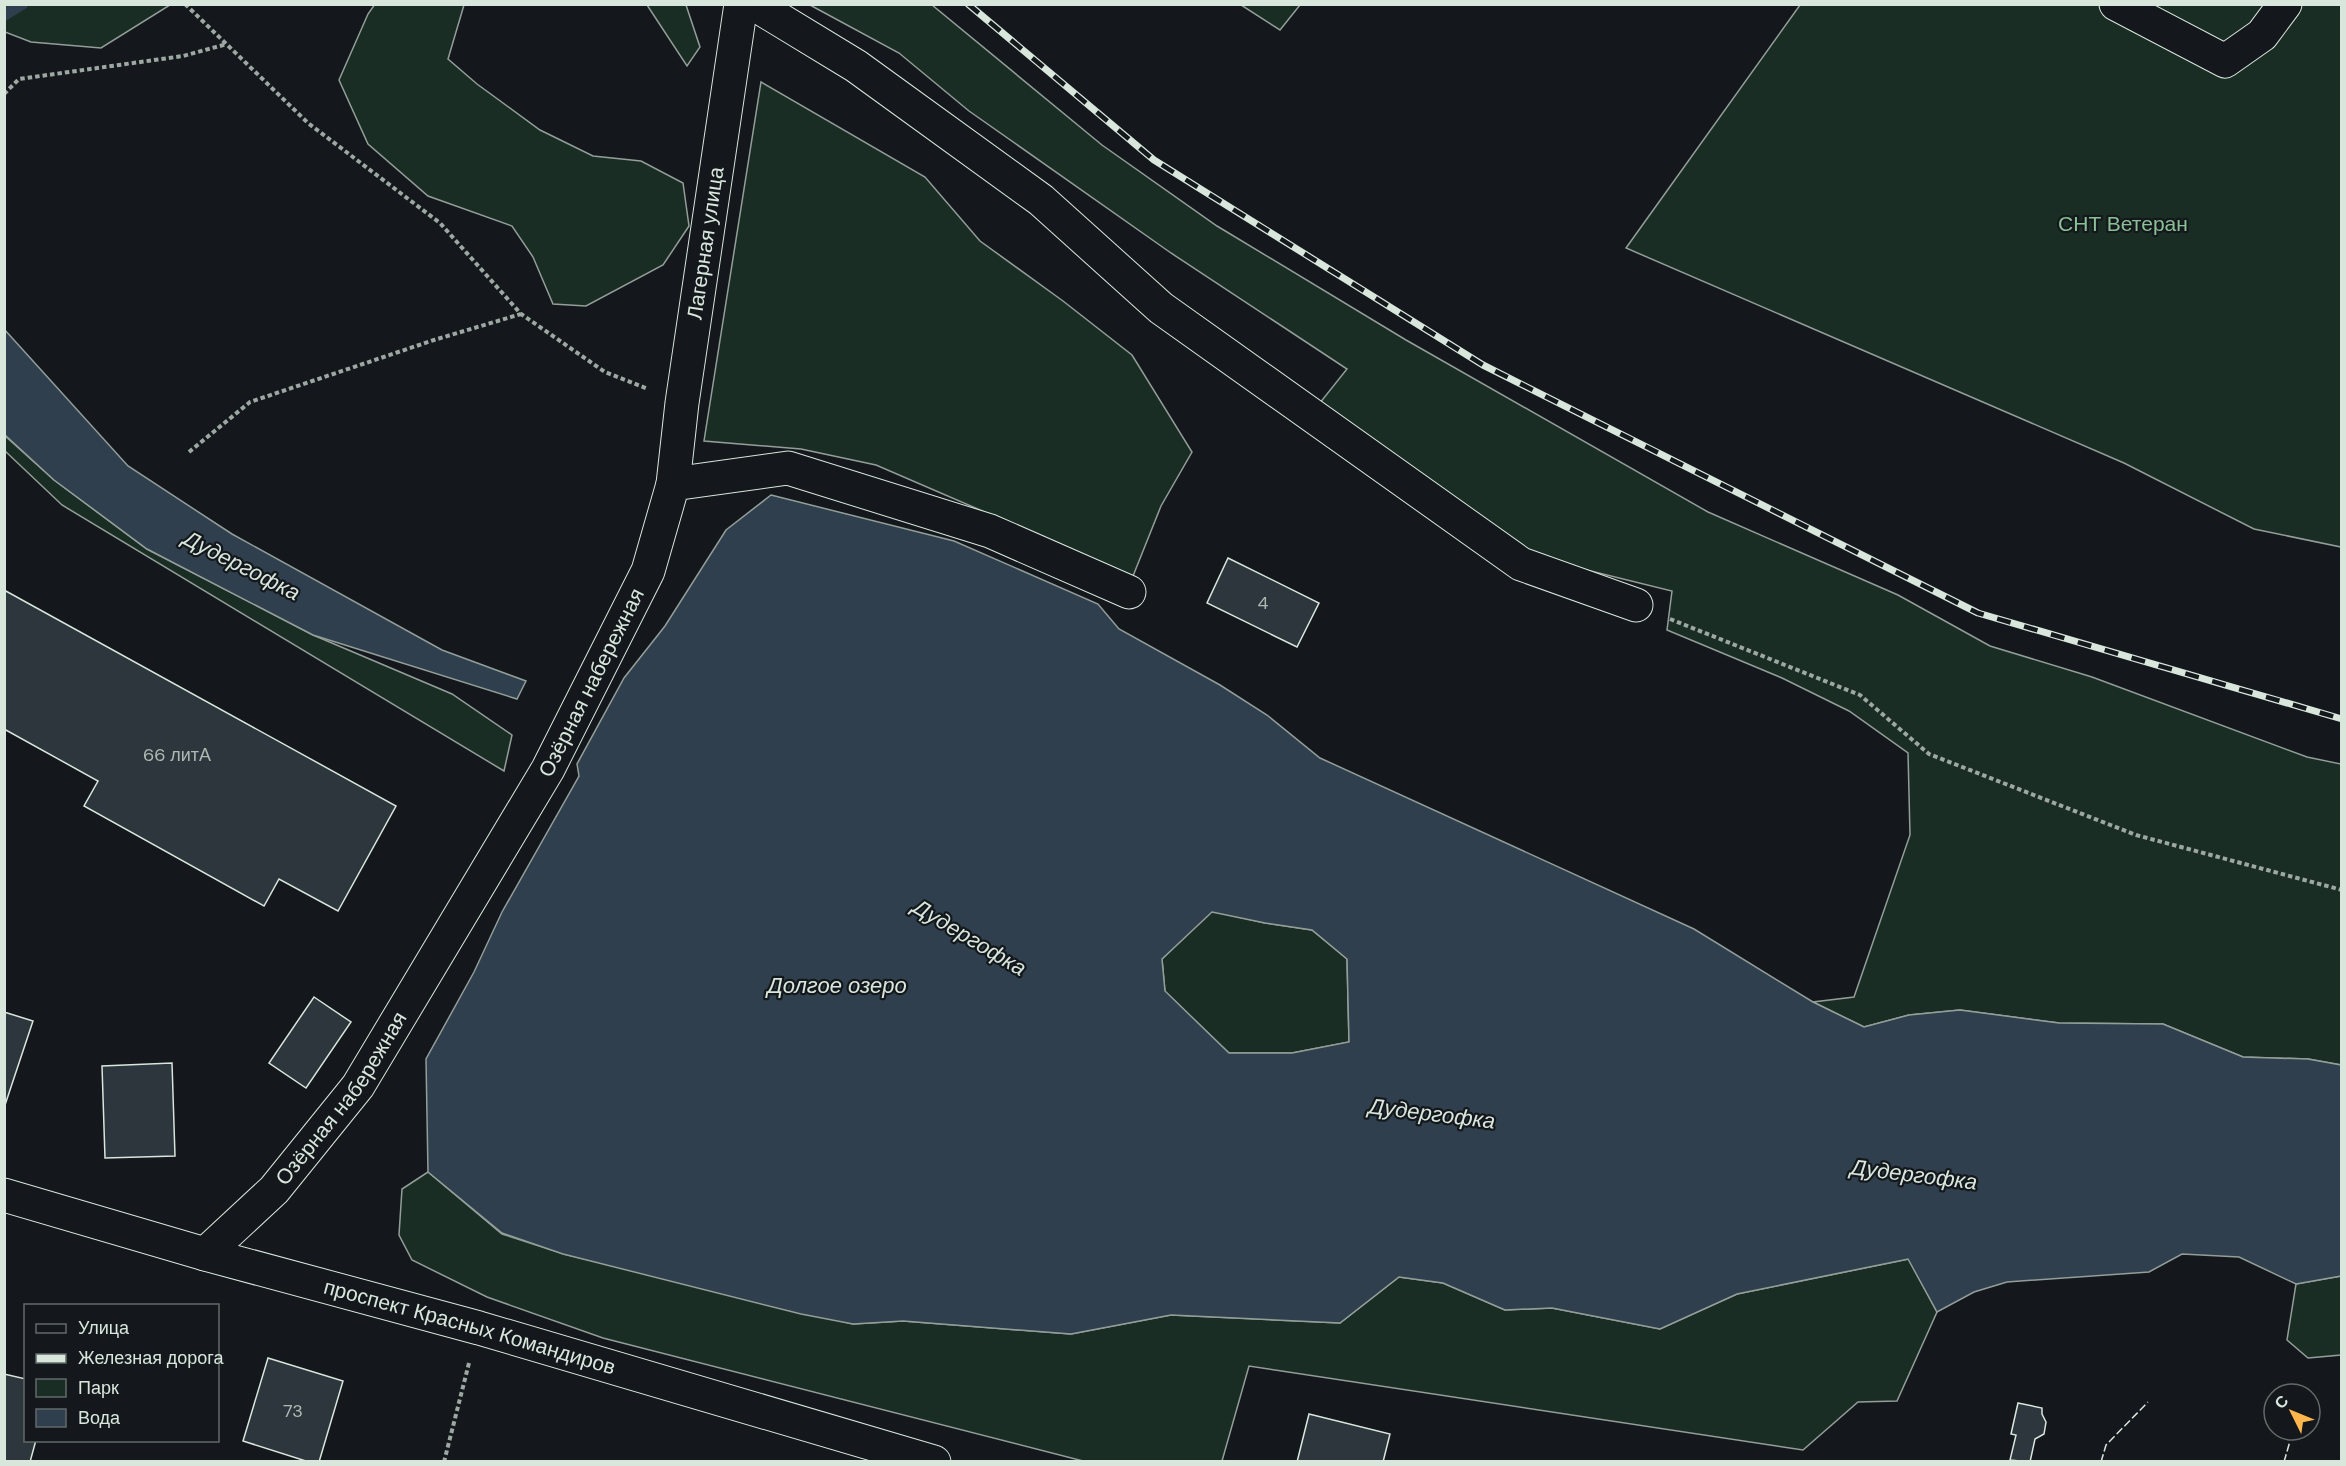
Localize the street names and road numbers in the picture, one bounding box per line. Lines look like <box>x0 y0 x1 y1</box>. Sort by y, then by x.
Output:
street label: Лагерная улица <box>681 165 731 321</box>
street label: Озёрная набережная <box>532 583 651 782</box>
street label: Озёрная набережная <box>269 1006 413 1191</box>
street label: проспект Красных Командиров <box>321 1273 619 1381</box>

